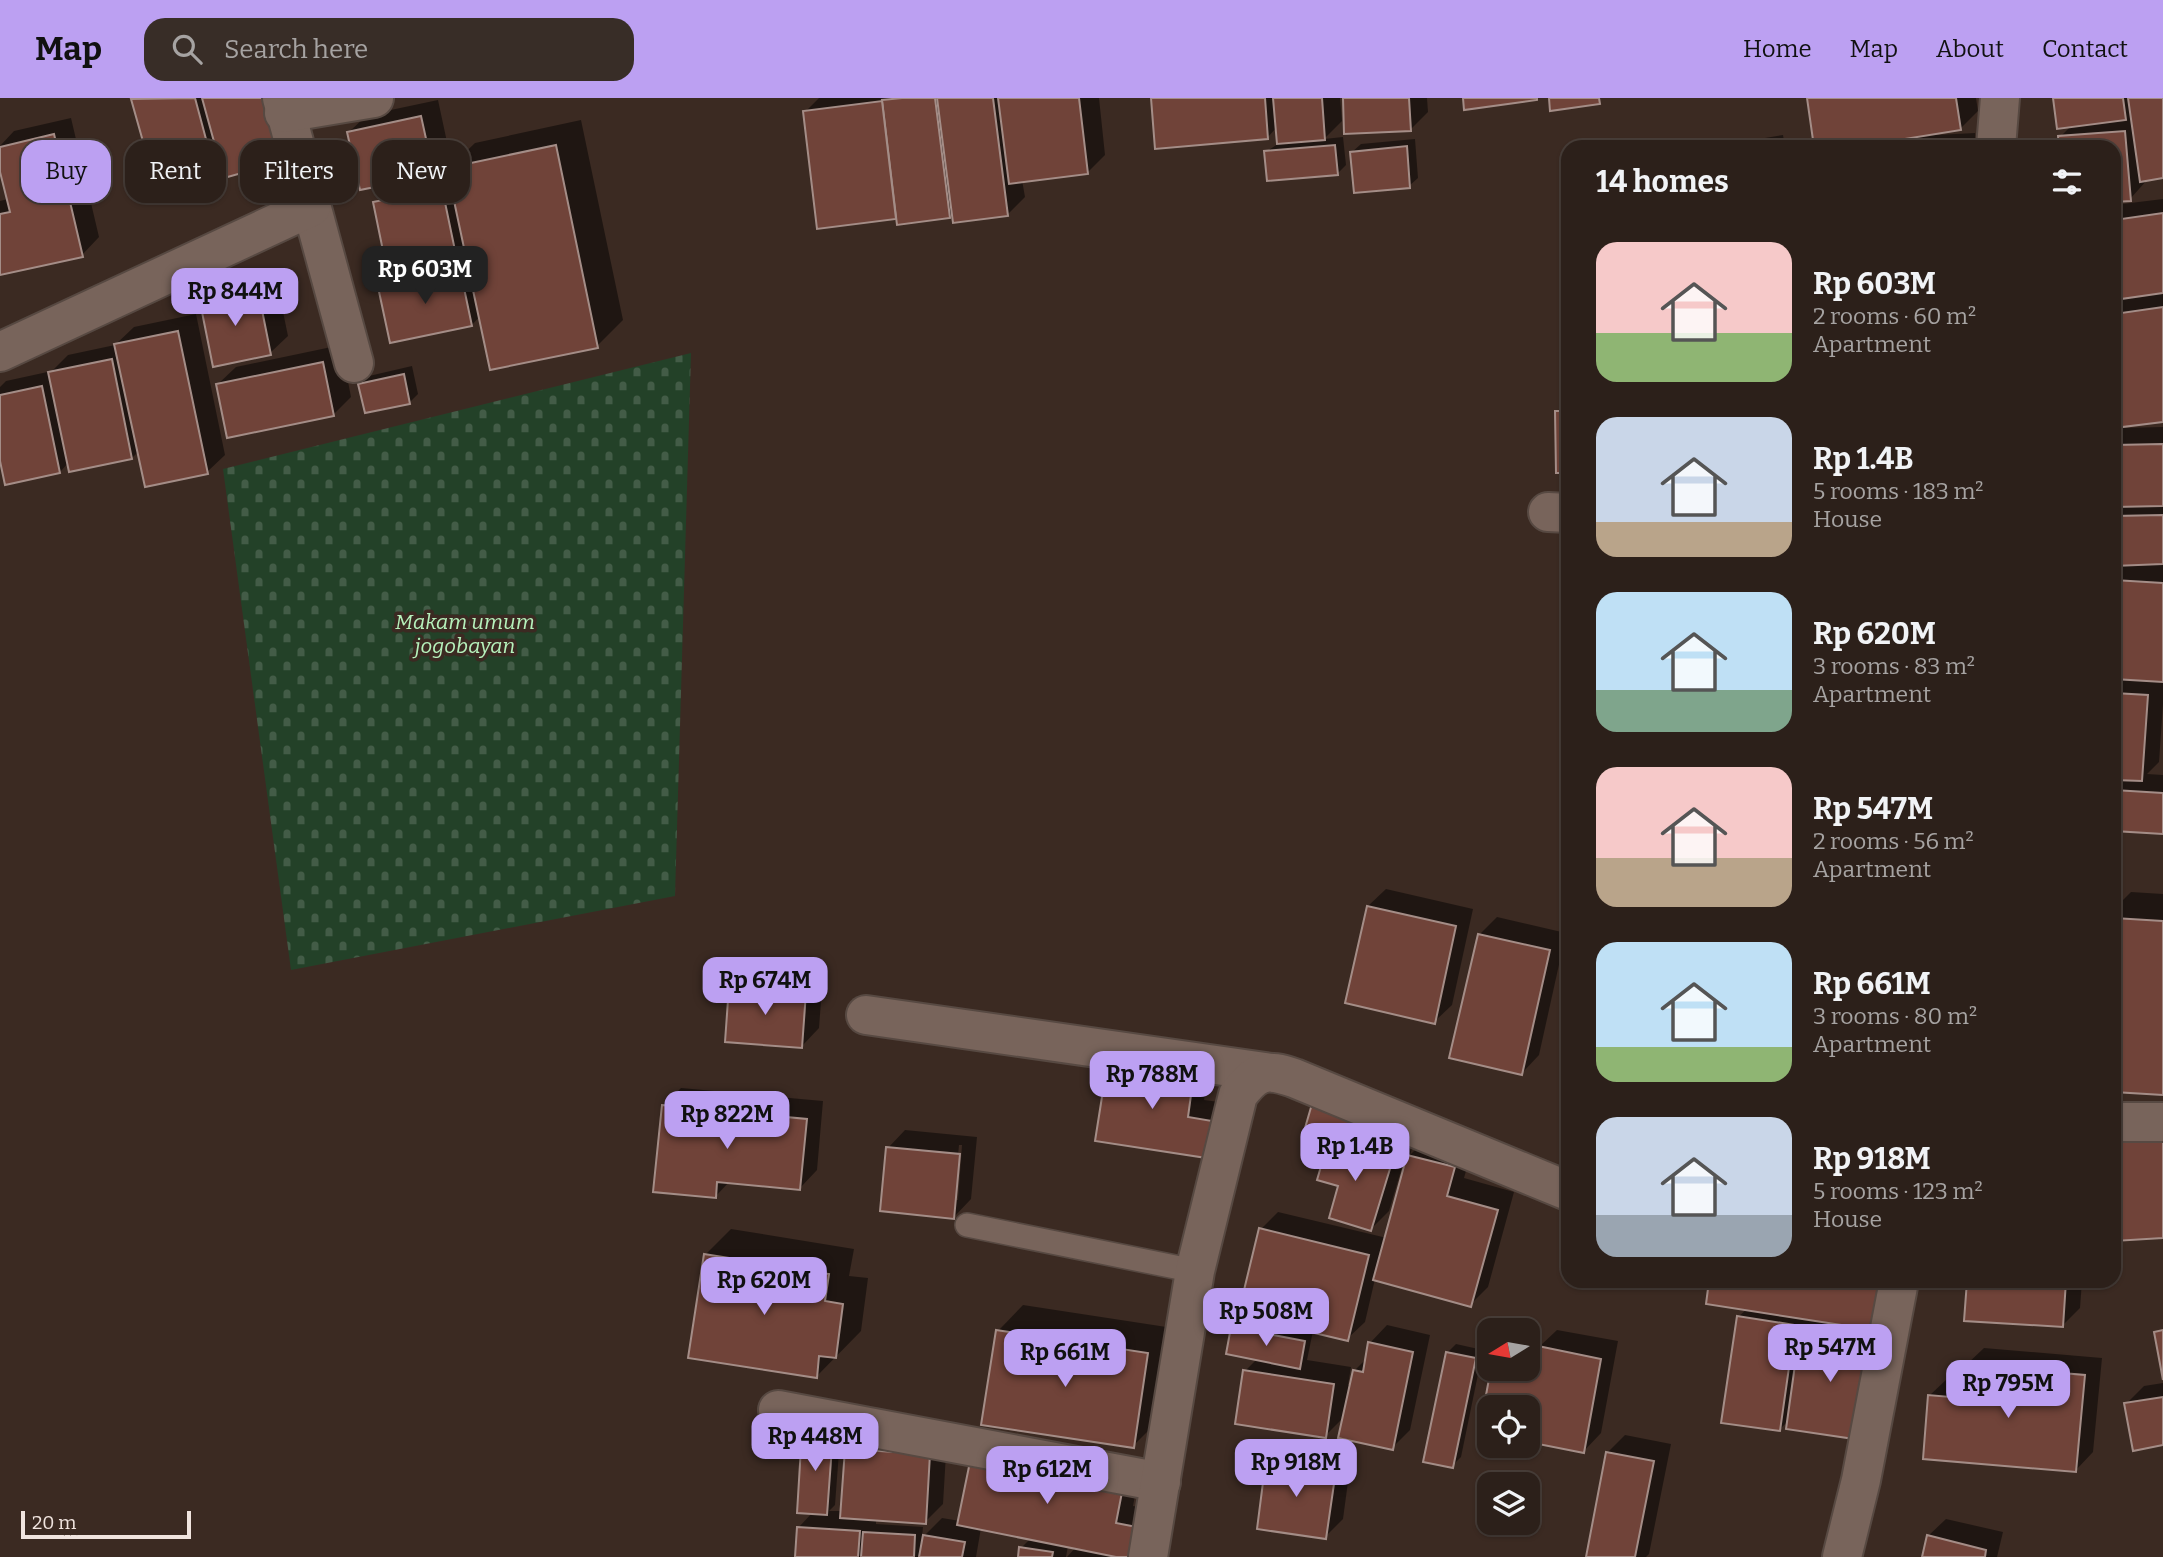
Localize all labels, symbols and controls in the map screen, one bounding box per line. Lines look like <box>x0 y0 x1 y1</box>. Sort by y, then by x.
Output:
search box <box>144 18 634 81</box>
text: Map <box>35 29 102 69</box>
icon: search <box>168 30 206 68</box>
text: Search here <box>224 34 368 65</box>
text: Home <box>1743 35 1812 63</box>
text: Map <box>1850 35 1898 63</box>
text: About <box>1936 35 2004 63</box>
text: Contact <box>2042 35 2128 63</box>
chip: Buy <box>21 140 111 203</box>
chip: Rent <box>125 140 226 203</box>
chip: Filters <box>240 140 358 203</box>
chip: New <box>372 140 470 203</box>
icon: filters <box>2048 163 2086 201</box>
text: 14 homes <box>1596 164 1729 200</box>
pin: Rp 603M <box>360 246 490 306</box>
text: Rp 603M <box>378 255 472 283</box>
text: Rp 603M <box>1813 266 1936 302</box>
pin: Rp 844M <box>170 268 300 328</box>
icon: home <box>1652 270 1736 354</box>
text: Rp 844M <box>187 277 283 305</box>
text: 2 rooms · 60 m² <box>1813 302 1976 330</box>
text: Apartment <box>1813 330 1931 358</box>
text: Rp 1.4B <box>1813 441 1914 477</box>
icon: home <box>1652 445 1736 529</box>
text: 5 rooms · 183 m² <box>1813 477 1984 505</box>
text: House <box>1813 505 1882 533</box>
park label: Makam umum jogobayan <box>395 609 535 659</box>
text: Rp 620M <box>1813 616 1936 652</box>
icon: home <box>1652 620 1736 704</box>
text: 3 rooms · 83 m² <box>1813 652 1975 680</box>
text: Apartment <box>1813 680 1931 708</box>
text: Rp 547M <box>1813 791 1933 827</box>
icon: home <box>1652 795 1736 879</box>
text: 2 rooms · 56 m² <box>1813 827 1974 855</box>
text: Apartment <box>1813 855 1931 883</box>
pin: Rp 674M <box>700 958 830 1017</box>
text: Rp 674M <box>719 966 811 994</box>
text: Rp 661M <box>1813 966 1931 1002</box>
icon: home <box>1652 970 1736 1054</box>
text: 3 rooms · 80 m² <box>1813 1002 1977 1030</box>
text: Apartment <box>1813 1030 1931 1058</box>
pin: Rp 788M <box>1087 1052 1217 1111</box>
text: Rp 788M <box>1106 1060 1198 1088</box>
pin: Rp 822M <box>662 1091 792 1151</box>
text: Rp 822M <box>680 1100 774 1128</box>
pin: Rp 1.4B <box>1290 1124 1420 1183</box>
text: Rp 1.4B <box>1316 1132 1394 1160</box>
text: Rp 918M <box>1813 1141 1931 1177</box>
icon: home <box>1652 1145 1736 1229</box>
text: 5 rooms · 123 m² <box>1813 1177 1983 1205</box>
text: House <box>1813 1205 1882 1233</box>
pin: Rp 620M <box>699 1258 829 1317</box>
text: Rp 620M <box>717 1266 811 1294</box>
pin: Rp 508M <box>1201 1288 1331 1348</box>
text: Rp 508M <box>1219 1297 1313 1325</box>
north arrow <box>1477 1318 1540 1381</box>
map controls <box>1477 1318 1540 1535</box>
pin: Rp 547M <box>1765 1324 1895 1384</box>
pin: Rp 661M <box>1000 1330 1130 1389</box>
text: Rp 547M <box>1784 1333 1876 1361</box>
text: Rp 661M <box>1020 1338 1110 1366</box>
pin: Rp 795M <box>1943 1360 2073 1420</box>
text: Rp 795M <box>1962 1369 2054 1397</box>
button: locate <box>1477 1395 1540 1458</box>
pin: Rp 448M <box>750 1414 880 1473</box>
text: Rp 448M <box>768 1422 862 1450</box>
pin: Rp 918M <box>1231 1440 1361 1499</box>
pin: Rp 612M <box>982 1446 1112 1506</box>
text: Rp 918M <box>1251 1448 1341 1476</box>
text: Rp 612M <box>1002 1455 1092 1483</box>
button: layers <box>1477 1472 1540 1535</box>
scale bar <box>21 1508 191 1540</box>
text: 20 m <box>32 1511 76 1534</box>

